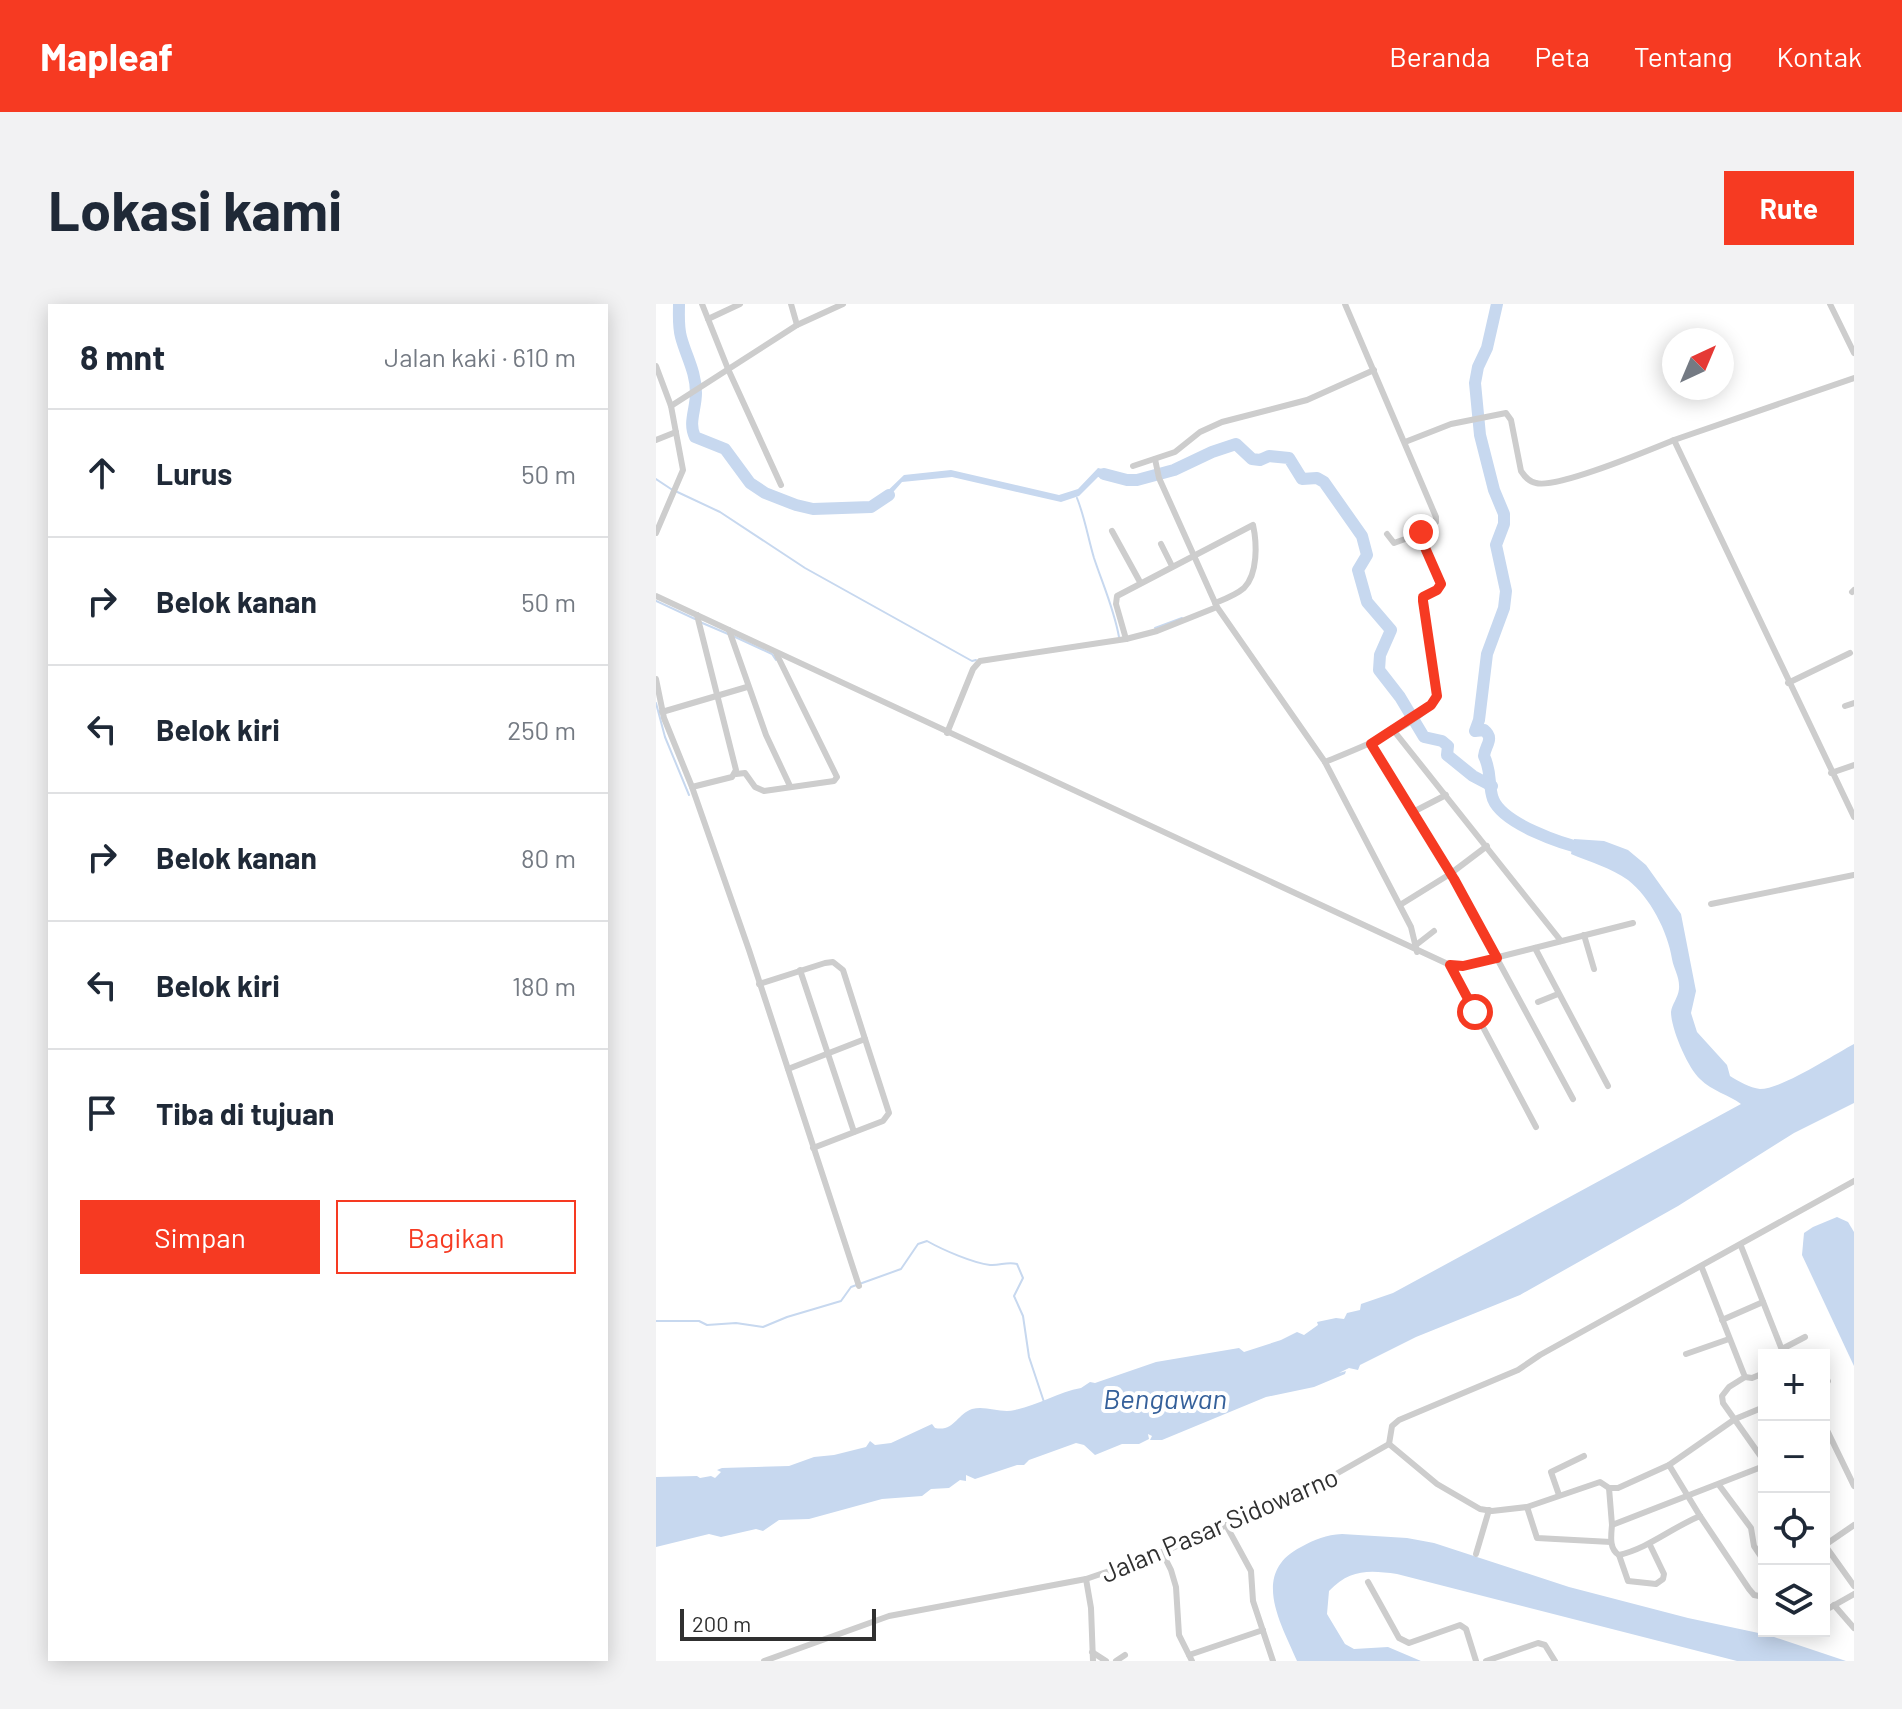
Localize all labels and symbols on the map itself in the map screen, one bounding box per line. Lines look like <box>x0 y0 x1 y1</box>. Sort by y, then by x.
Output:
north arrow <box>1662 328 1734 400</box>
route end <box>1403 514 1439 550</box>
route start <box>1457 994 1493 1030</box>
water label: Bengawan <box>1103 1381 1227 1415</box>
street label: Jalan Pasar Sidowarno <box>1096 1460 1342 1588</box>
scale bar <box>680 1605 876 1641</box>

